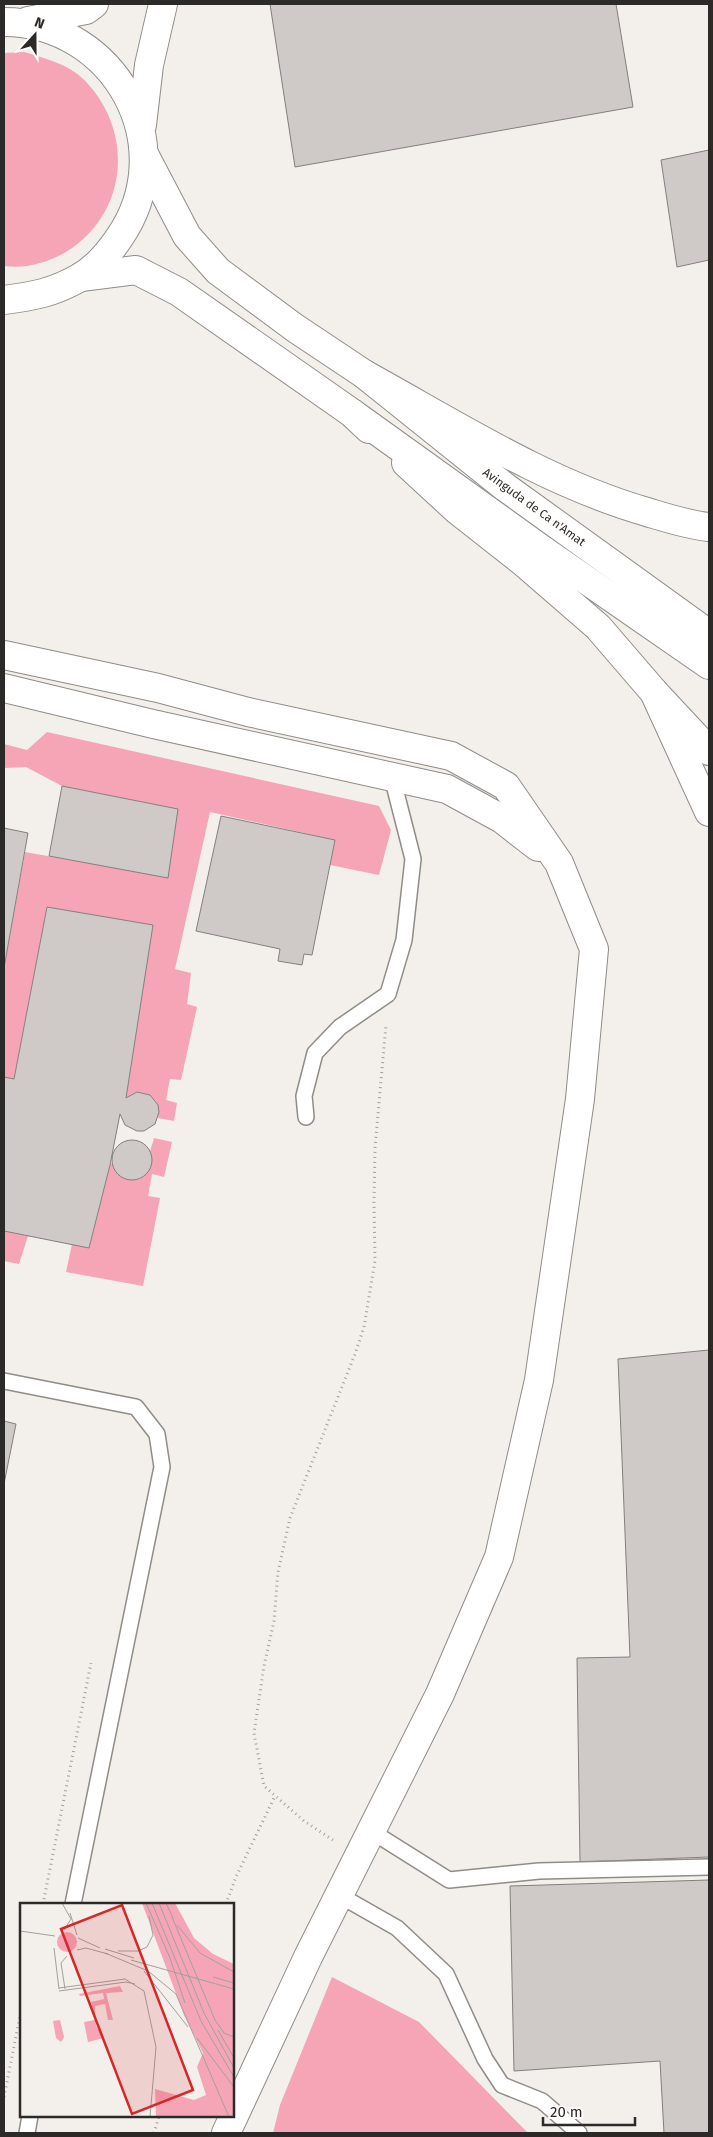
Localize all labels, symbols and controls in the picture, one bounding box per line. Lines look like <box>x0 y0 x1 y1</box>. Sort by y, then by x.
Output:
north arrow <box>10 10 60 60</box>
text: N <box>32 14 47 33</box>
street label: Avinguda de Ca n'Amat <box>480 465 589 549</box>
inset map <box>20 1903 234 2117</box>
scale bar <box>543 2094 636 2126</box>
text: 20 m <box>550 2103 583 2121</box>

